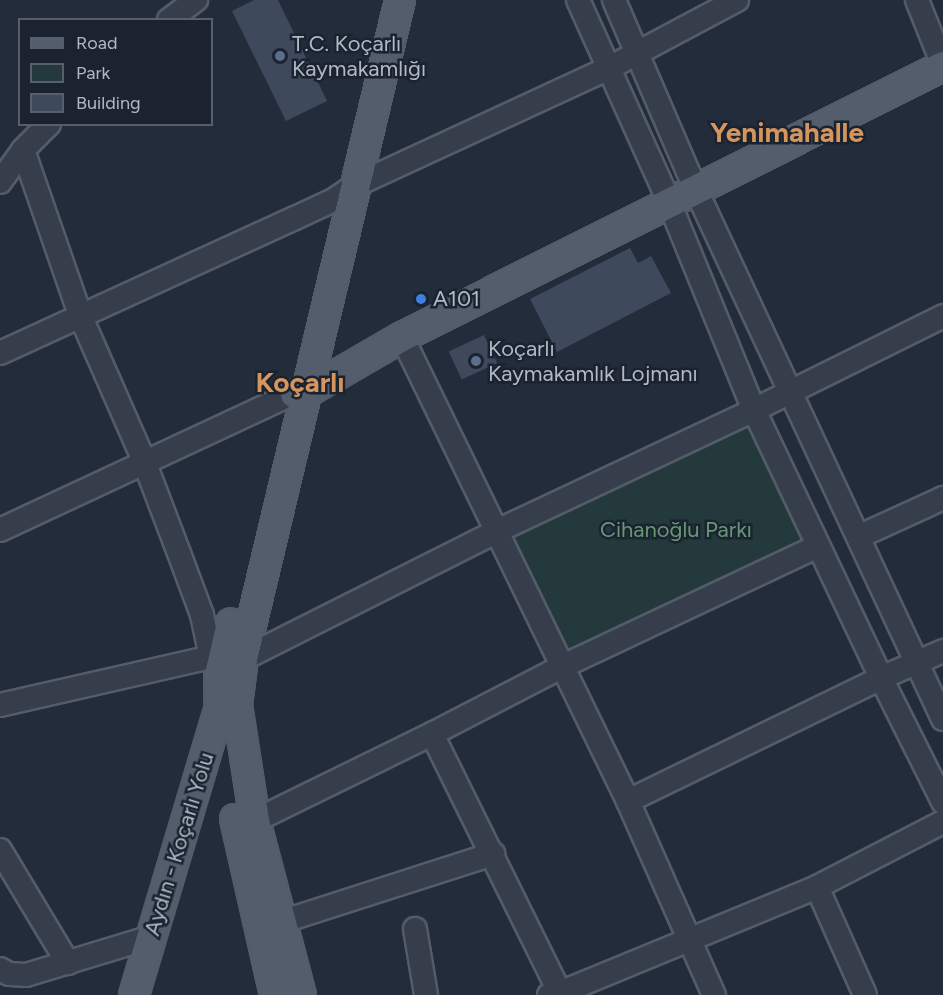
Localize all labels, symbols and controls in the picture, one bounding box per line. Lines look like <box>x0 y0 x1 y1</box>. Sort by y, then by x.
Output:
legend <box>18 18 213 126</box>
place label: T.C. Koçarlı Kaymakamlığı <box>292 30 426 82</box>
text: Road <box>76 32 117 54</box>
marker: T.C. Koçarlı Kaymakamlığı <box>273 49 287 63</box>
text: Park <box>76 62 110 84</box>
text: Building <box>76 92 141 114</box>
district label: Yenimahalle <box>710 115 864 149</box>
place label: A101 <box>433 286 480 312</box>
marker: A101 <box>414 292 428 306</box>
place label: Koçarlı Kaymakamlık Lojmanı <box>488 335 698 386</box>
marker: Koçarlı Kaymakamlık Lojmanı <box>469 354 483 368</box>
district label: Koçarlı <box>255 365 345 399</box>
park label: Cihanoğlu Parkı <box>600 517 752 543</box>
street label: Aydın - Koçarlı Yolu <box>139 749 219 939</box>

